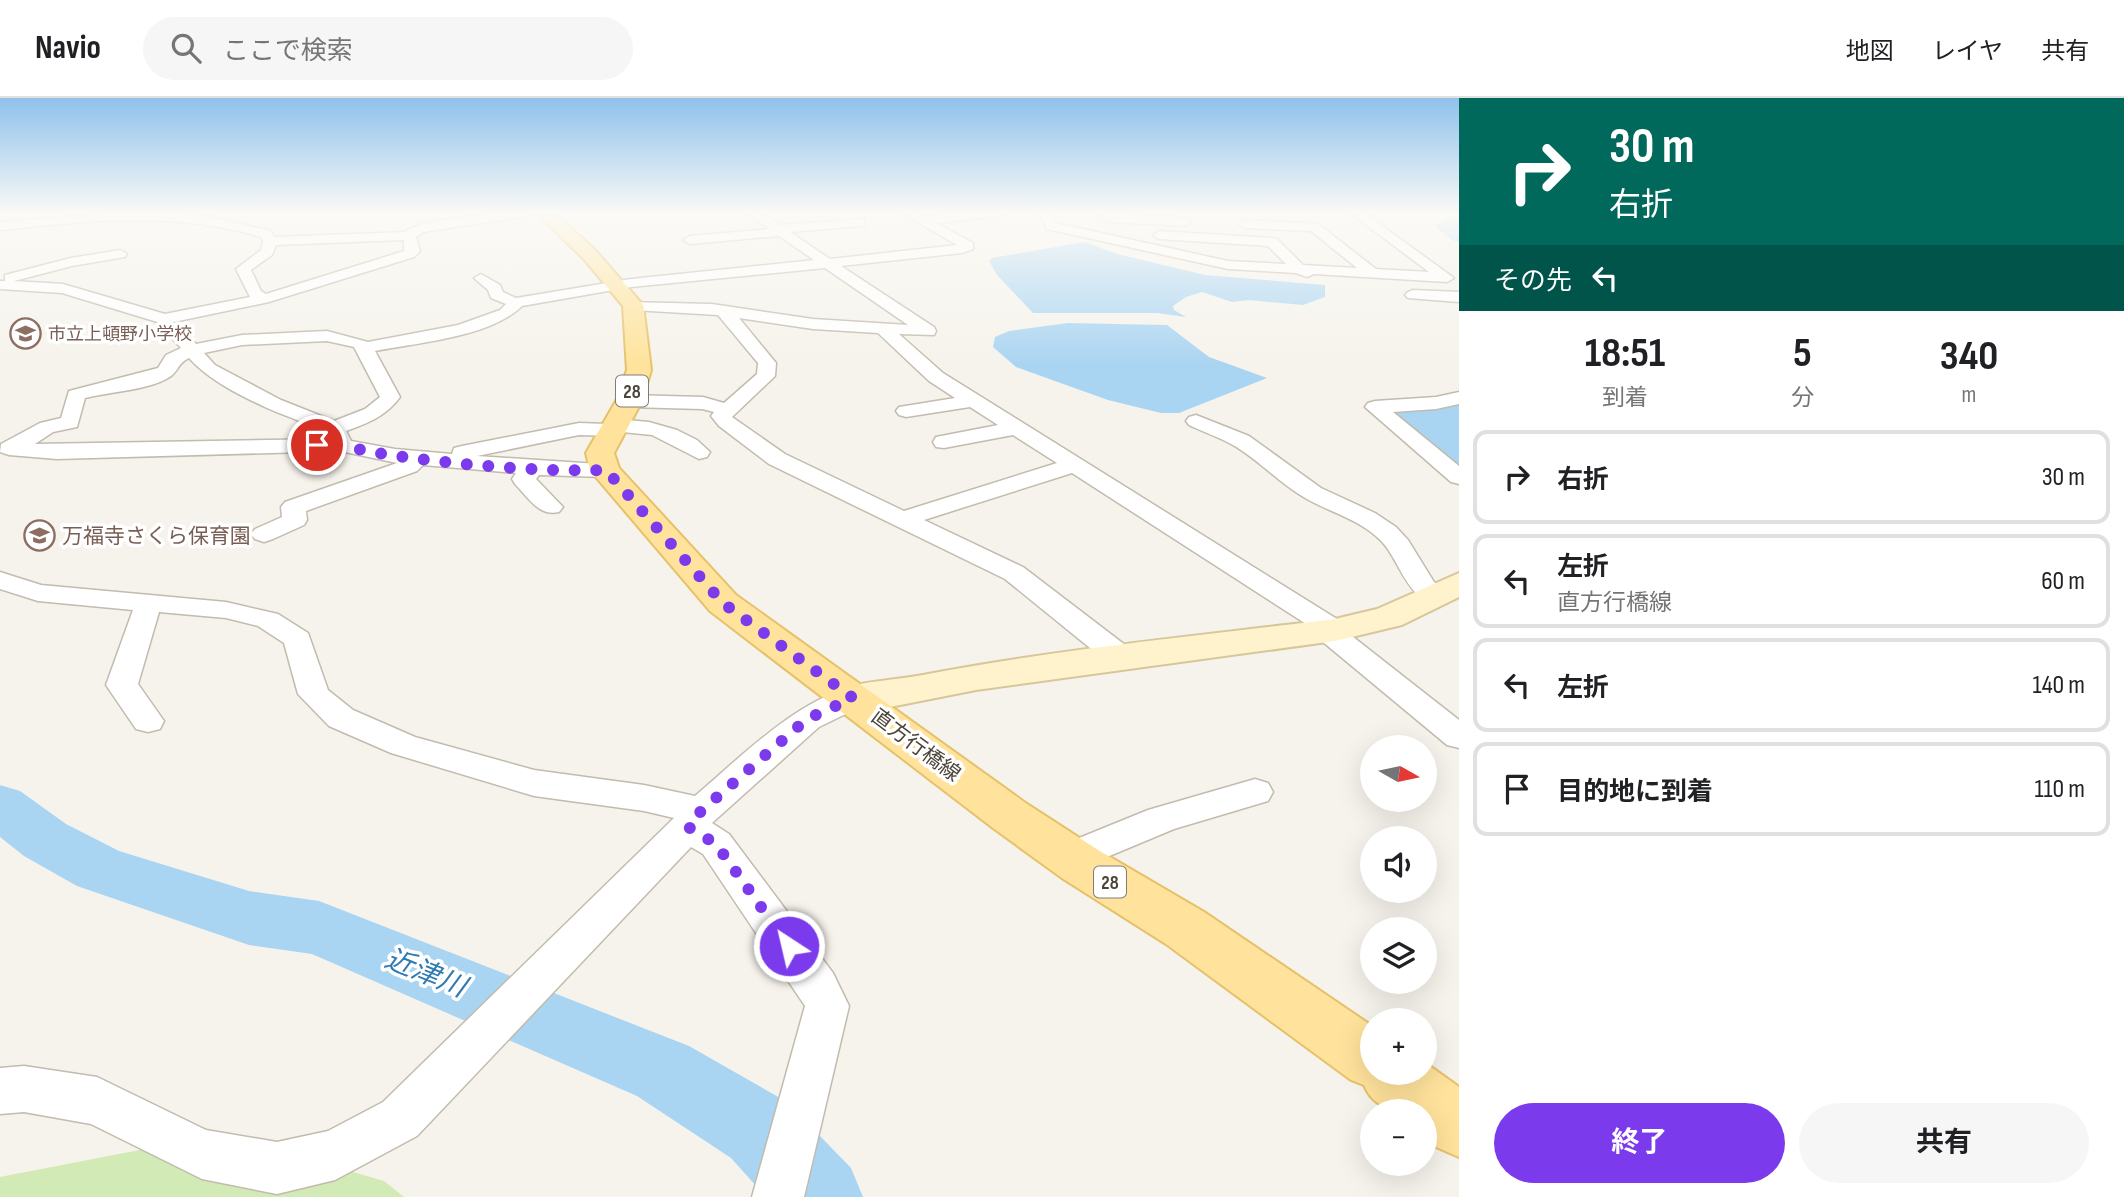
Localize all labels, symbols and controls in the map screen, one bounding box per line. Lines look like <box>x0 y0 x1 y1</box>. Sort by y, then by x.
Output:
search box <box>143 17 633 80</box>
text: Navio <box>35 28 101 68</box>
icon: search <box>167 29 205 67</box>
text: ここで検索 <box>223 36 353 67</box>
text: 地図 <box>1846 37 1894 66</box>
text: レイヤ <box>1932 37 2003 66</box>
text: 共有 <box>2041 37 2089 66</box>
text: 30 m <box>1609 118 1694 177</box>
icon: right <box>1494 126 1585 217</box>
text: 右折 <box>1609 186 1673 225</box>
icon: left <box>1586 259 1624 297</box>
text: その先 <box>1494 266 1572 297</box>
school or university icon: 市立上頓野小学校 <box>8 317 42 351</box>
place label: 市立上頓野小学校 <box>48 324 192 345</box>
text: 18:51 <box>1585 328 1665 379</box>
text: 5 <box>1793 328 1812 379</box>
text: 340 <box>1940 331 1998 382</box>
road number: 28 <box>616 376 648 406</box>
text: m <box>1962 381 1976 409</box>
text: 到着 <box>1602 384 1648 412</box>
text: 分 <box>1791 384 1814 412</box>
pin <box>287 415 347 475</box>
icon: arrive <box>298 426 336 464</box>
icon: right <box>1498 458 1536 496</box>
text: 30 m <box>2042 462 2085 493</box>
text: 右折 <box>1557 465 1609 496</box>
school or university icon: 万福寺さくら保育園 <box>22 519 56 553</box>
place label: 万福寺さくら保育園 <box>62 524 251 549</box>
text: 左折 <box>1557 552 1609 583</box>
icon: left <box>1498 562 1536 600</box>
text: 60 m <box>2041 566 2085 597</box>
text: 直方行橋線 <box>1557 589 1672 617</box>
icon: left <box>1498 666 1536 704</box>
text: 140 m <box>2033 670 2085 701</box>
text: 左折 <box>1557 673 1609 704</box>
street label: 直方行橋線 <box>866 704 965 787</box>
north arrow <box>1360 735 1437 812</box>
map controls <box>1360 735 1437 1176</box>
icon: arrive <box>1498 770 1536 808</box>
text: 110 m <box>2034 774 2085 805</box>
text: 目的地に到着 <box>1557 777 1713 808</box>
button: sound <box>1360 826 1437 903</box>
road number: 28 <box>1094 866 1126 898</box>
position arrow <box>752 909 826 983</box>
button: layers <box>1360 917 1437 994</box>
water label: 近津川 <box>380 942 473 1006</box>
button: + <box>1360 1008 1437 1085</box>
button: − <box>1360 1099 1437 1176</box>
button: 終了 <box>1494 1103 1785 1183</box>
button: 共有 <box>1799 1103 2089 1183</box>

